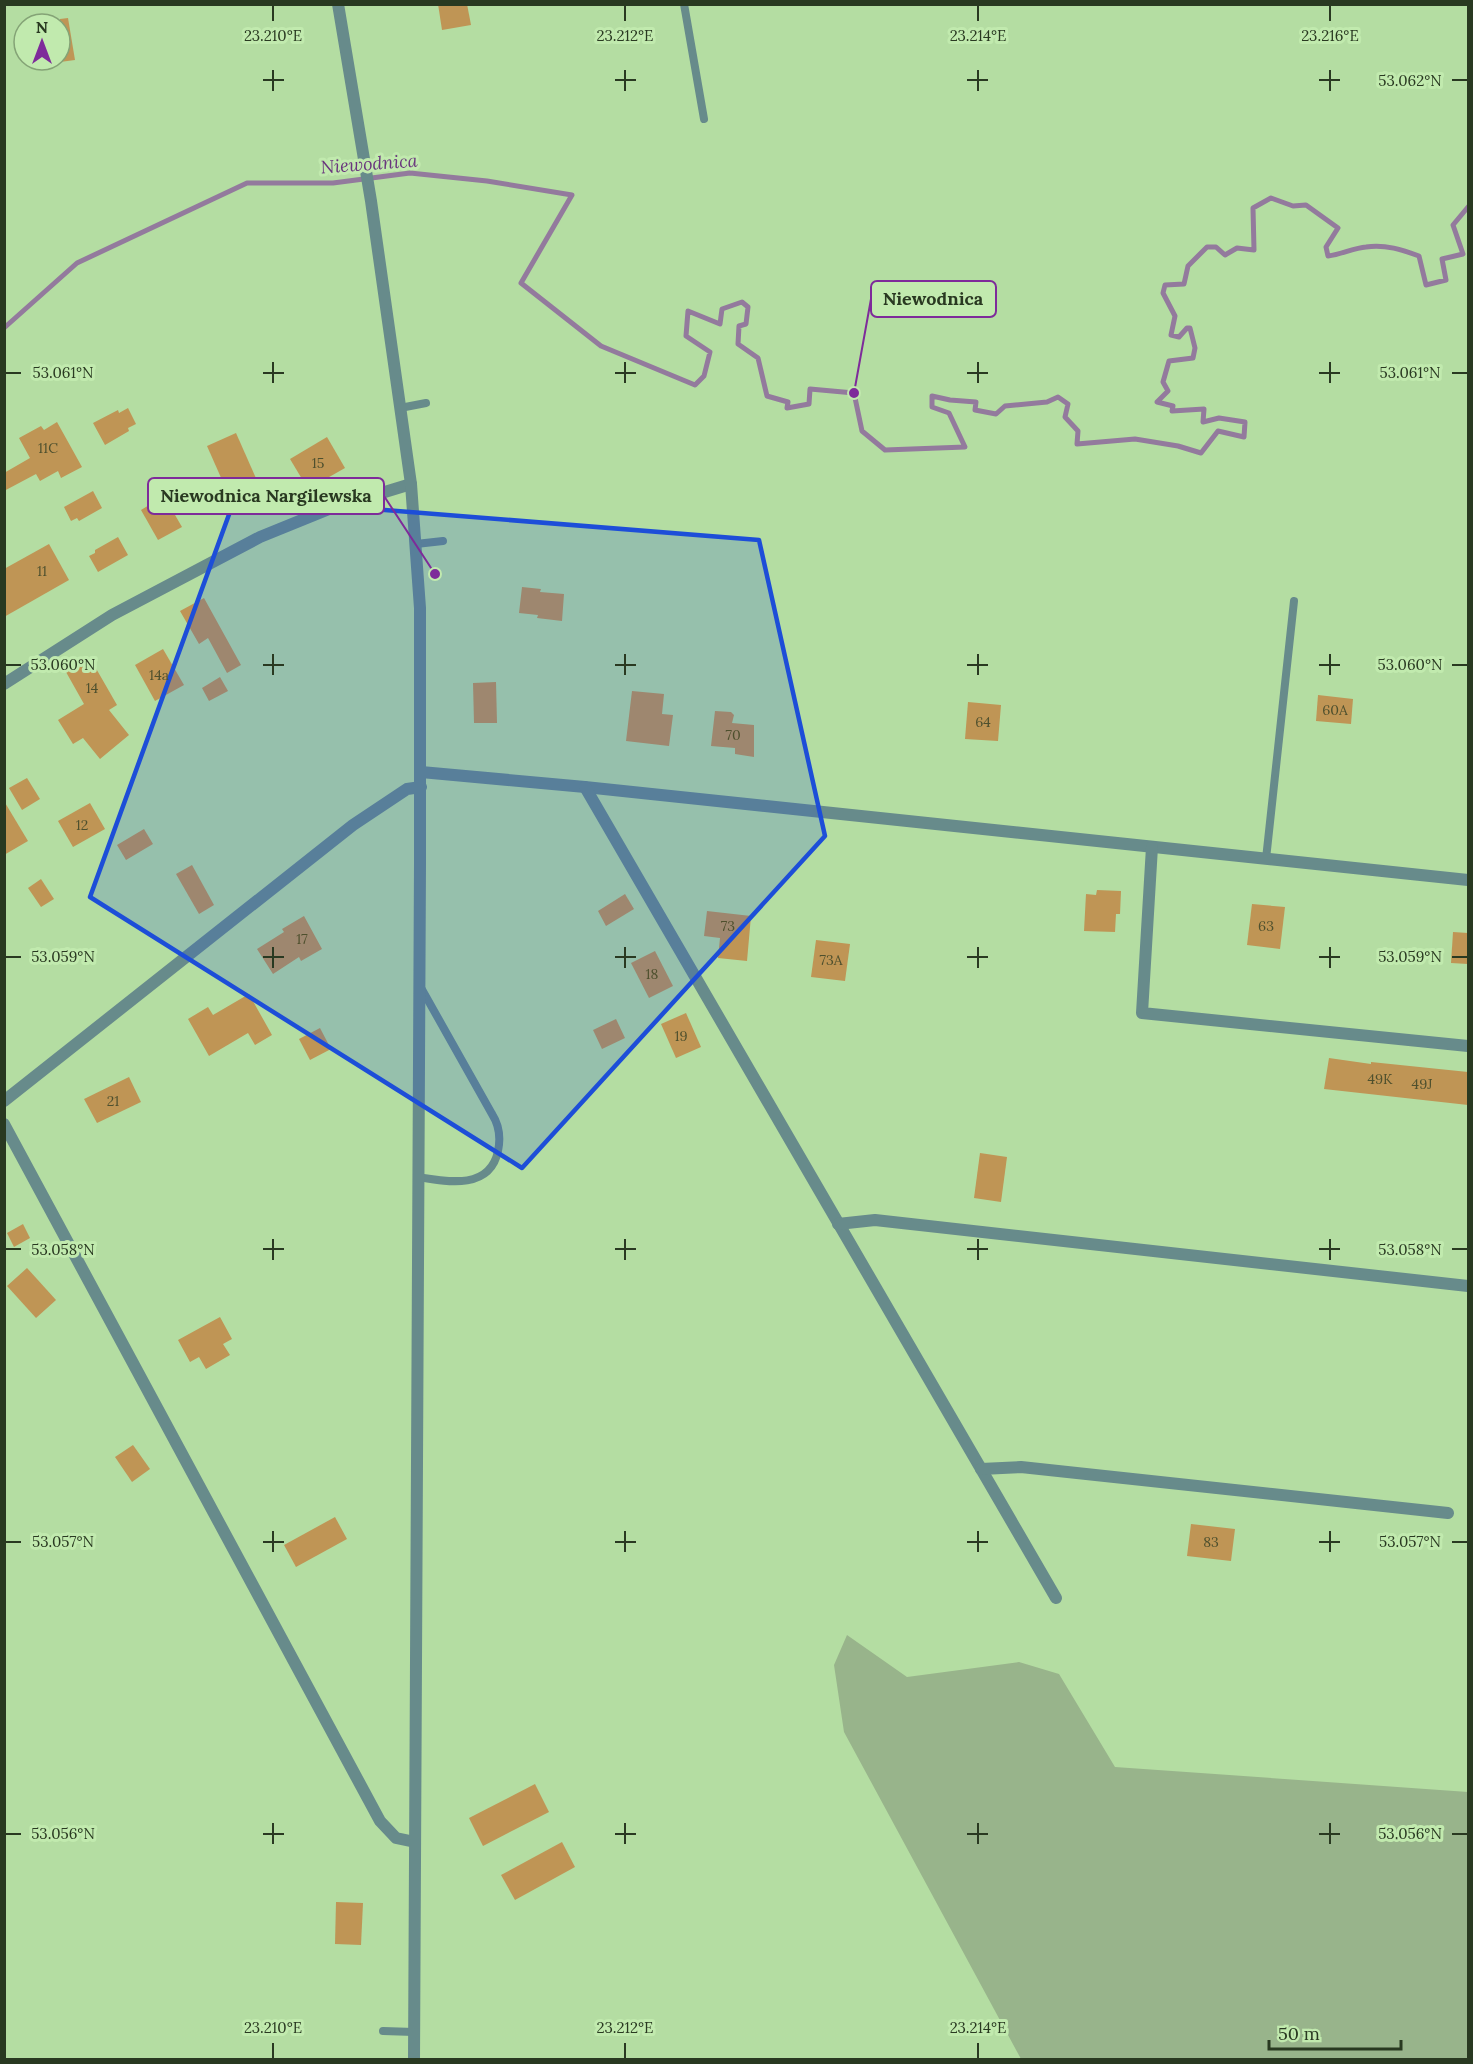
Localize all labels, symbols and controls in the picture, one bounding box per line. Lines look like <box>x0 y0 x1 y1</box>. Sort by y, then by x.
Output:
north arrow <box>12 12 72 72</box>
text: N <box>36 17 48 37</box>
text: 23.210°E <box>244 26 302 45</box>
text: 23.212°E <box>597 26 653 45</box>
text: 23.214°E <box>950 26 1006 45</box>
text: 23.216°E <box>1301 26 1359 45</box>
text: 53.062°N <box>1378 71 1442 90</box>
water label: Niewodnica <box>320 149 418 178</box>
callout: Niewodnica <box>871 281 996 317</box>
text: Niewodnica <box>883 287 984 310</box>
text: 53.061°N <box>33 363 93 382</box>
text: 53.061°N <box>1380 363 1440 382</box>
house number: 11C <box>38 439 58 457</box>
house number: 15 <box>312 454 324 472</box>
callout: Niewodnica Nargilewska <box>148 478 384 514</box>
text: Niewodnica Nargilewska <box>160 484 372 507</box>
house number: 11 <box>37 562 47 580</box>
text: 53.060°N <box>31 655 95 674</box>
text: 53.060°N <box>1378 655 1442 674</box>
house number: 14a <box>149 666 169 684</box>
house number: 14 <box>86 679 99 697</box>
house number: 60A <box>1322 701 1348 719</box>
house number: 64 <box>975 713 991 731</box>
house number: 70 <box>725 726 741 744</box>
house number: 12 <box>76 816 88 834</box>
house number: 73 <box>721 917 735 935</box>
house number: 63 <box>1258 917 1274 935</box>
house number: 17 <box>296 930 308 948</box>
text: 53.059°N <box>31 947 95 966</box>
text: 53.059°N <box>1378 947 1442 966</box>
house number: 73A <box>819 951 843 969</box>
house number: 18 <box>646 965 659 983</box>
house number: 19 <box>674 1027 688 1045</box>
house number: 49K <box>1367 1070 1393 1088</box>
house number: 49J <box>1412 1075 1432 1093</box>
house number: 21 <box>107 1092 119 1110</box>
text: 53.058°N <box>31 1240 95 1259</box>
text: 53.058°N <box>1378 1240 1442 1259</box>
text: 53.057°N <box>32 1532 94 1551</box>
text: 53.057°N <box>1379 1532 1441 1551</box>
house number: 83 <box>1203 1533 1219 1551</box>
text: 53.056°N <box>31 1824 95 1843</box>
text: 53.056°N <box>1378 1824 1442 1843</box>
scale bar <box>1269 2013 1401 2051</box>
text: 23.210°E <box>244 2018 302 2037</box>
text: 23.212°E <box>597 2018 653 2037</box>
text: 23.214°E <box>950 2018 1006 2037</box>
text: 50 m <box>1278 2022 1320 2045</box>

